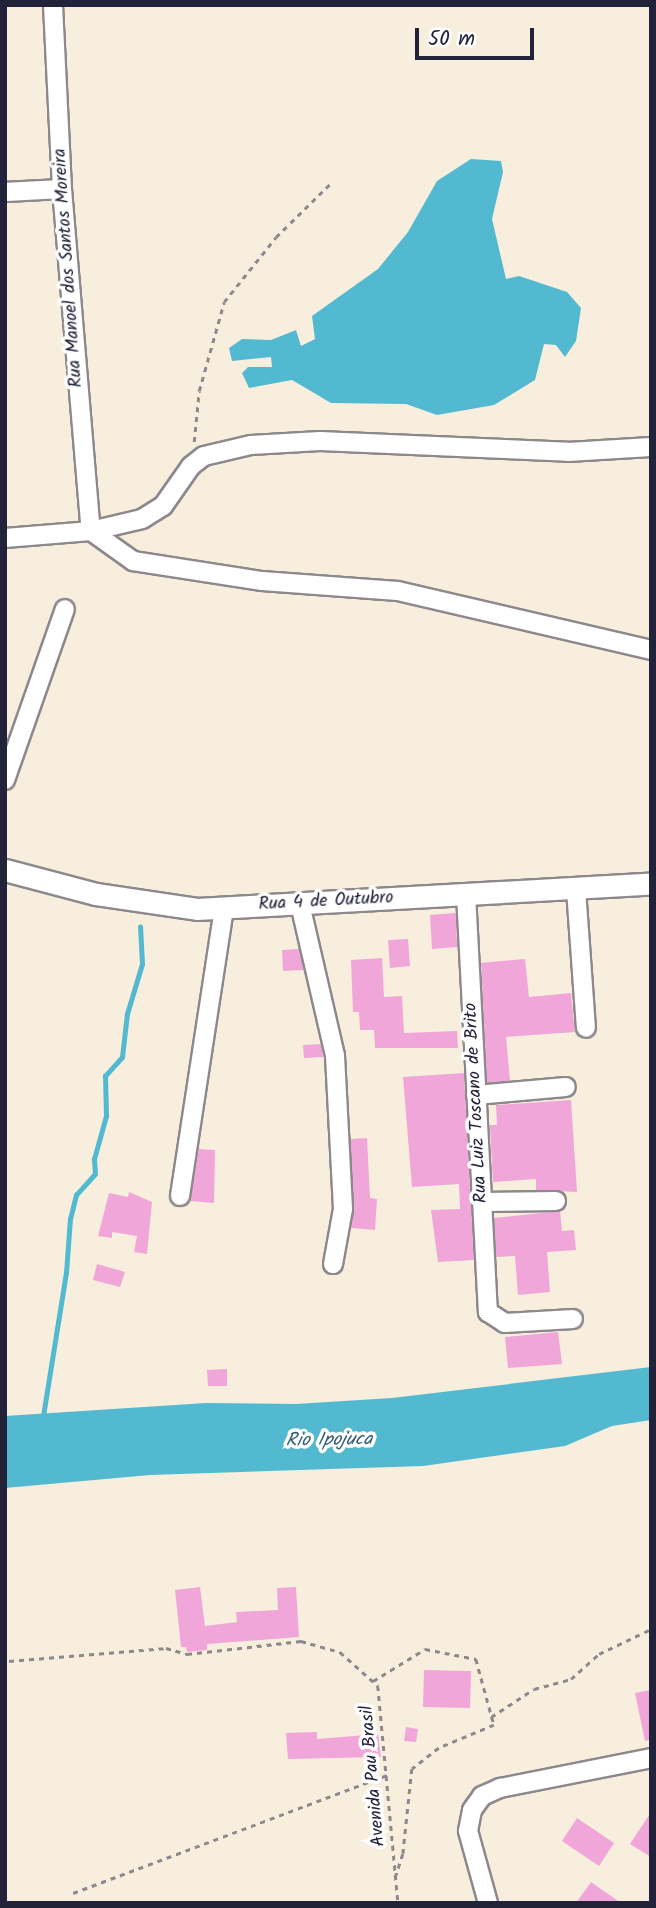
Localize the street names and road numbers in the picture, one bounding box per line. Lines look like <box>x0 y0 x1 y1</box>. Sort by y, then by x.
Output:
street label: Rua Manoel dos Santos Moreira <box>50 148 88 388</box>
street label: Rua 4 de Outubro <box>258 888 394 916</box>
street label: Rua Luiz Toscano de Brito <box>461 1002 493 1204</box>
street label: Avenida Pau Brasil <box>357 1705 391 1847</box>

